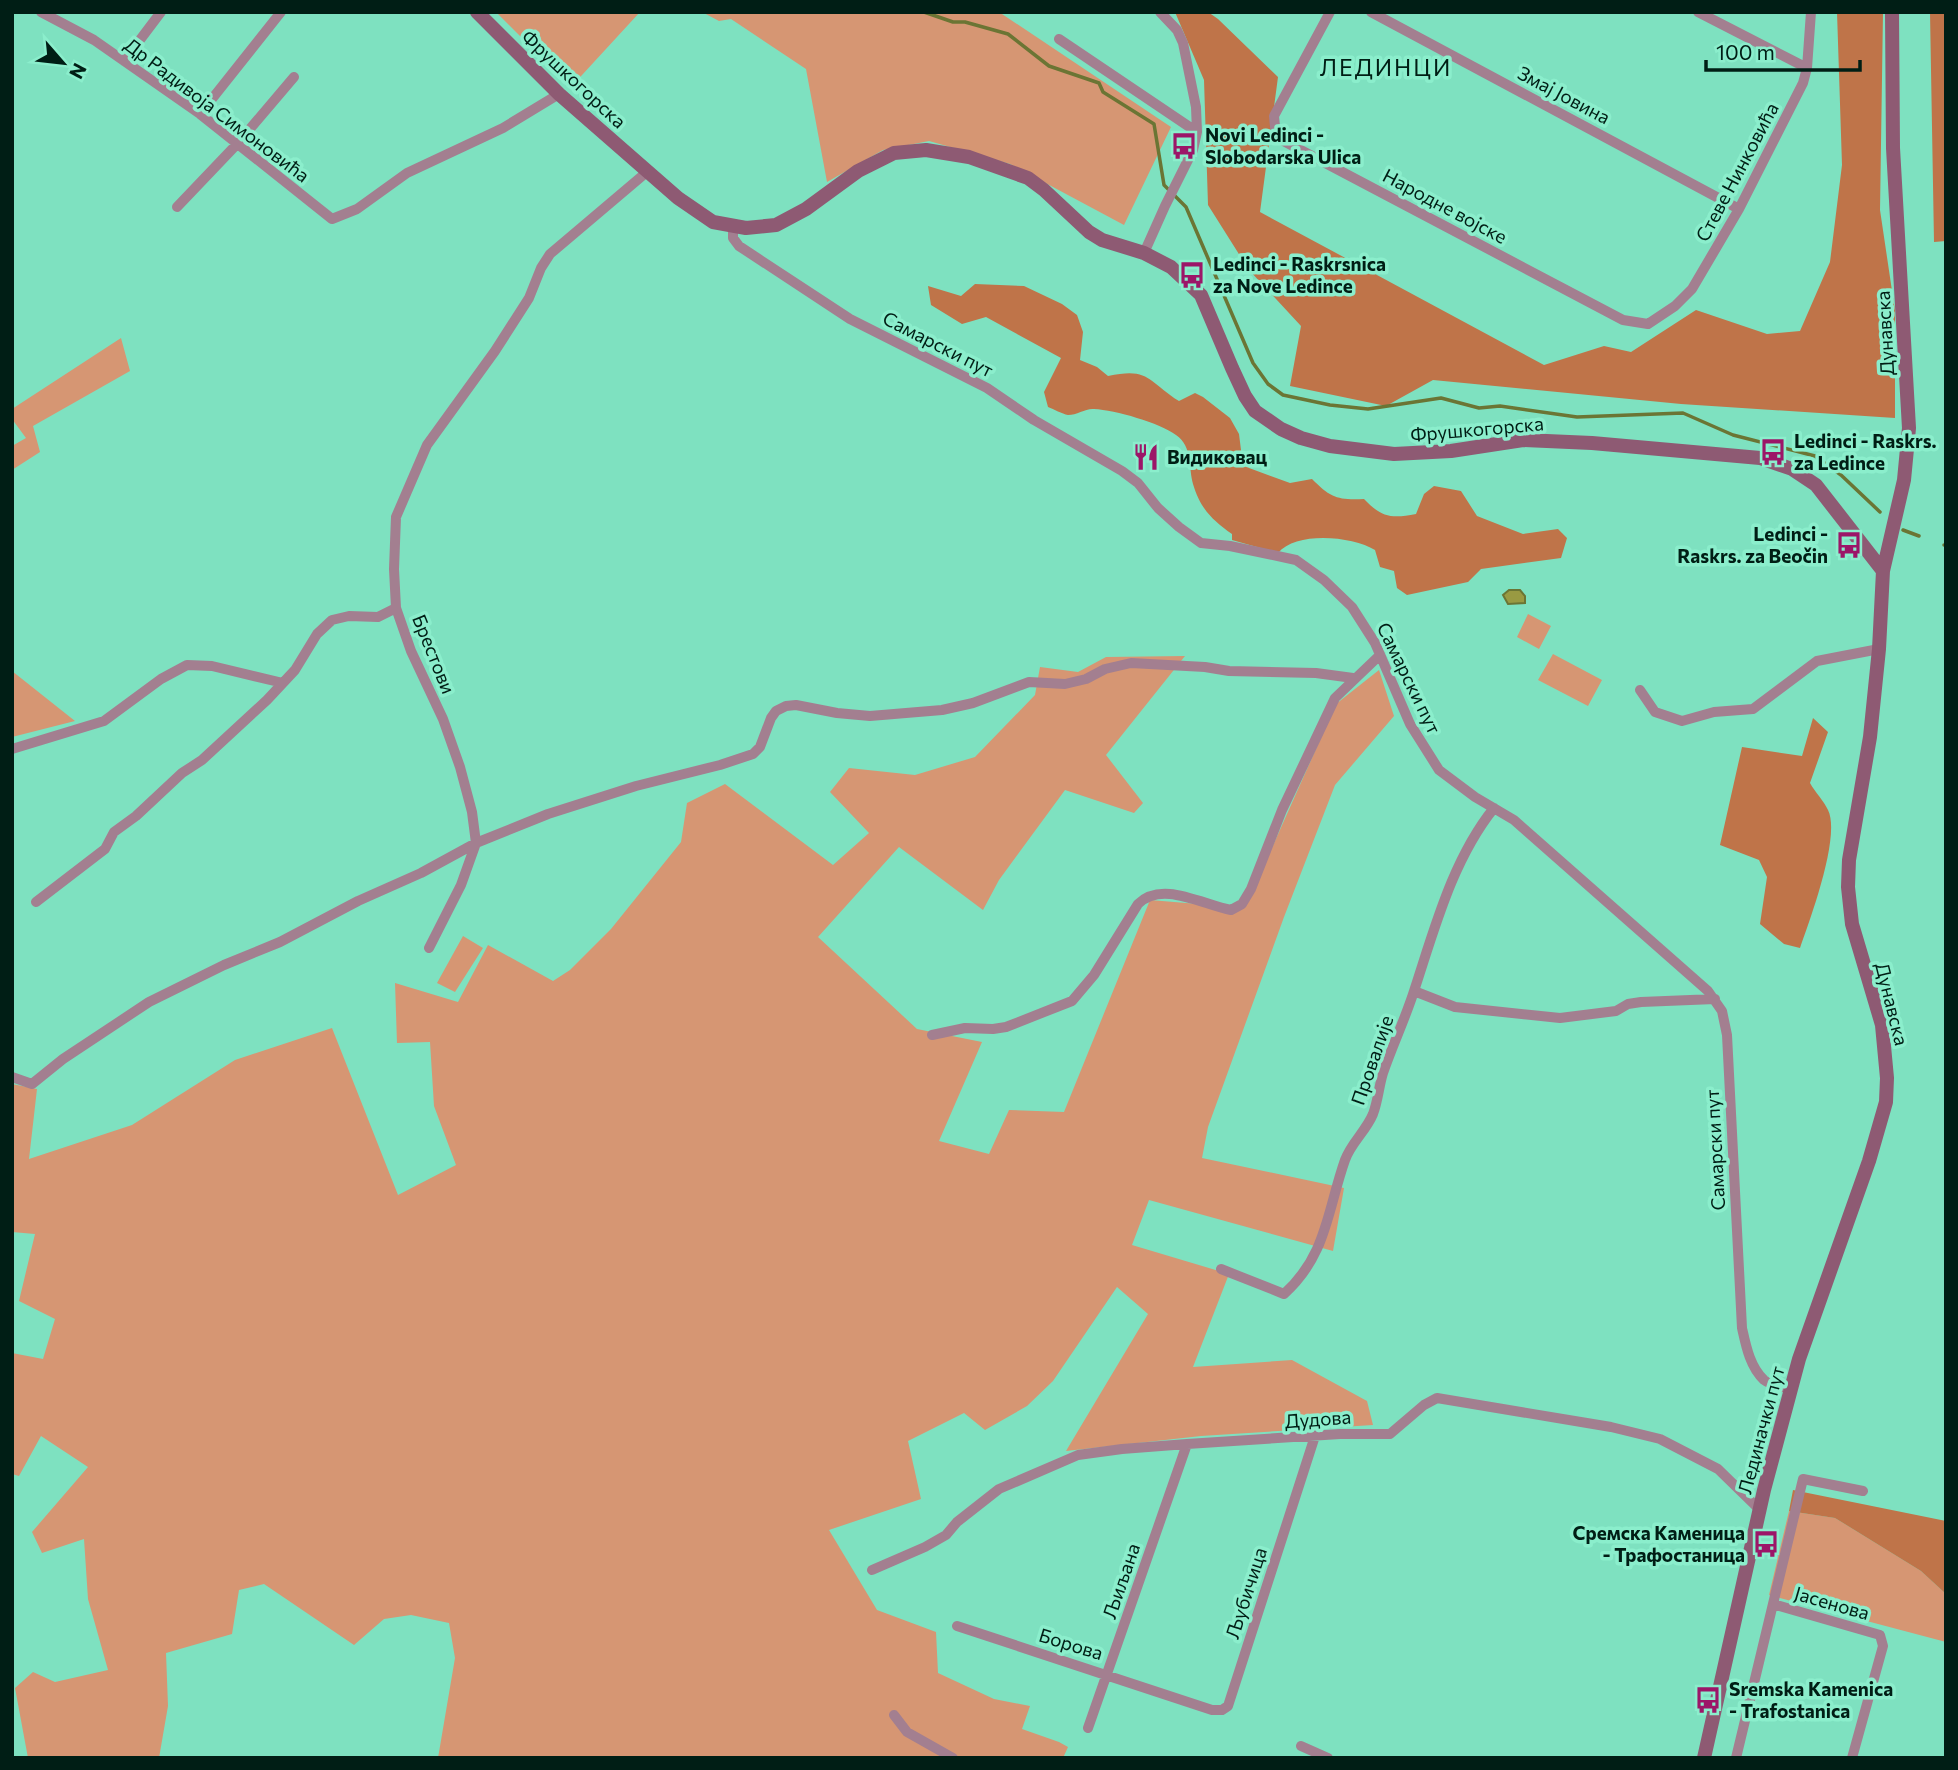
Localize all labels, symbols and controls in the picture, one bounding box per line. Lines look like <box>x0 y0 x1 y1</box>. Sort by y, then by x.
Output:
street label: Фрушкогорска <box>518 25 631 133</box>
north arrow <box>28 28 98 98</box>
scale bar <box>1706 28 1860 72</box>
street label: Др Радивоја Симоновића <box>120 32 314 187</box>
text: 100 m <box>1716 39 1775 64</box>
district label: ЛЕДИНЦИ <box>1320 53 1452 81</box>
text: N <box>65 60 92 83</box>
street label: Змај Јовина <box>1514 61 1614 128</box>
street label: Стеве Нинковића <box>1690 98 1783 245</box>
place label: Novi Ledinci - Slobodarska Ulica <box>1205 123 1361 168</box>
bus stop icon: Novi Ledinci - Slobodarska Ulica <box>1169 131 1199 161</box>
street label: Народне војске <box>1379 163 1511 248</box>
place label: Ledinci - Raskrsnica za Nove Ledince <box>1213 252 1386 297</box>
bus stop icon: Ledinci - Raskrsnica za Nove Ledince <box>1177 260 1207 290</box>
street label: Дунавска <box>1871 290 1898 376</box>
street label: Самарски пут <box>879 306 997 381</box>
street label: Фрушкогорска <box>1409 411 1545 446</box>
place label: Ledinci - Raskrs. za Ledince <box>1794 429 1936 474</box>
bus stop icon: Ledinci - Raskrs. za Ledince <box>1758 437 1788 467</box>
restaurant icon: Видиковац <box>1131 442 1161 472</box>
place label: Видиковац <box>1167 445 1267 468</box>
place label: Ledinci - Raskrs. za Beočin <box>1677 522 1828 567</box>
bus stop icon: Ledinci - Raskrs. za Beočin <box>1834 530 1864 560</box>
street label: Брестови <box>408 611 461 697</box>
street label: Самарски пут <box>1373 618 1446 737</box>
street label: Дунавска <box>1871 960 1914 1048</box>
street label: Провалије <box>1345 1012 1398 1108</box>
street label: Самарски пут <box>1700 1089 1729 1211</box>
street label: Лединачки пут <box>1732 1363 1789 1496</box>
street label: Дудова <box>1284 1405 1352 1432</box>
place label: Сремска Каменица - Трафостаница <box>1573 1521 1745 1566</box>
bus stop icon: Сремска Каменица - Трафостаница <box>1751 1529 1781 1559</box>
street label: Љиљана <box>1097 1540 1144 1622</box>
street label: Љубичица <box>1220 1544 1271 1641</box>
street label: Јасенова <box>1792 1581 1872 1624</box>
street label: Борова <box>1036 1623 1106 1664</box>
place label: Sremska Kamenica - Trafostanica <box>1729 1677 1893 1722</box>
bus stop icon: Sremska Kamenica - Trafostanica <box>1693 1685 1723 1715</box>

